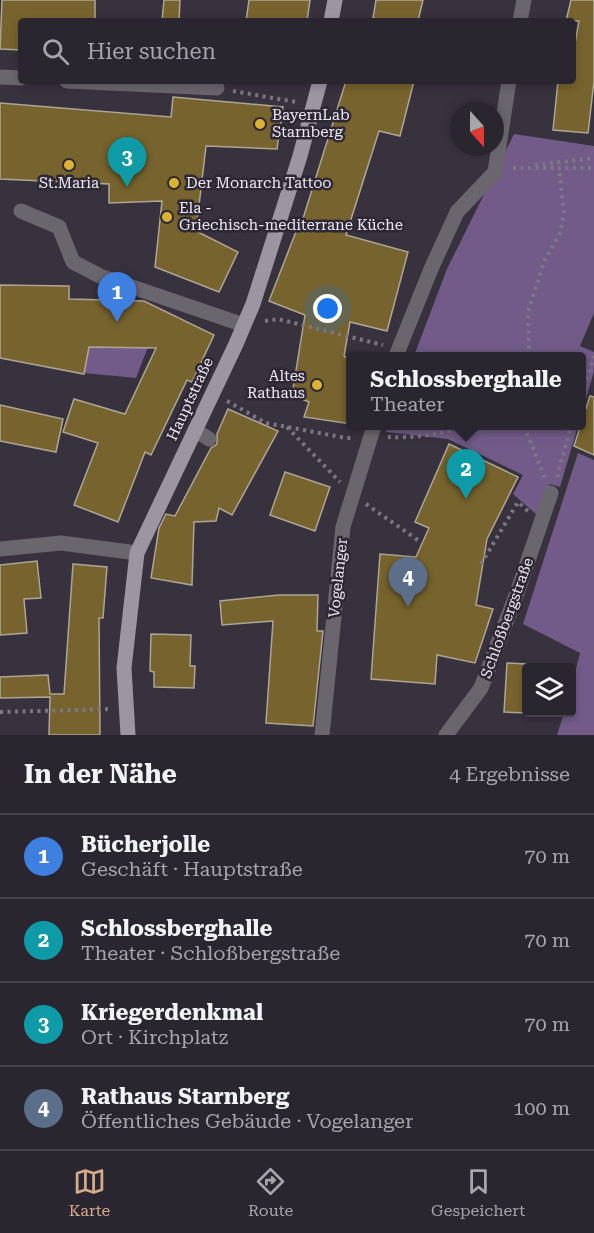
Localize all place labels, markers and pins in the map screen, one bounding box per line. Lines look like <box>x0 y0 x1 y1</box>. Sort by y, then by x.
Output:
place label: BayernLab Starnberg <box>272 106 350 141</box>
marker: BayernLab Starnberg <box>253 117 267 131</box>
pin: 3 <box>108 138 146 187</box>
marker: St.Maria <box>62 158 76 172</box>
place label: St.Maria <box>39 174 99 192</box>
place label: Der Monarch Tattoo <box>186 174 332 192</box>
marker: Der Monarch Tattoo <box>167 176 181 190</box>
place label: Ela - Griechisch-mediterrane Küche <box>179 199 403 234</box>
marker: Ela - Griechisch-mediterrane Küche <box>160 210 174 224</box>
pin: 1 <box>98 272 136 322</box>
place label: Altes Rathaus <box>247 367 305 402</box>
marker: Altes Rathaus <box>310 378 324 392</box>
pin: 2 <box>446 450 486 499</box>
pin: 4 <box>388 558 428 607</box>

